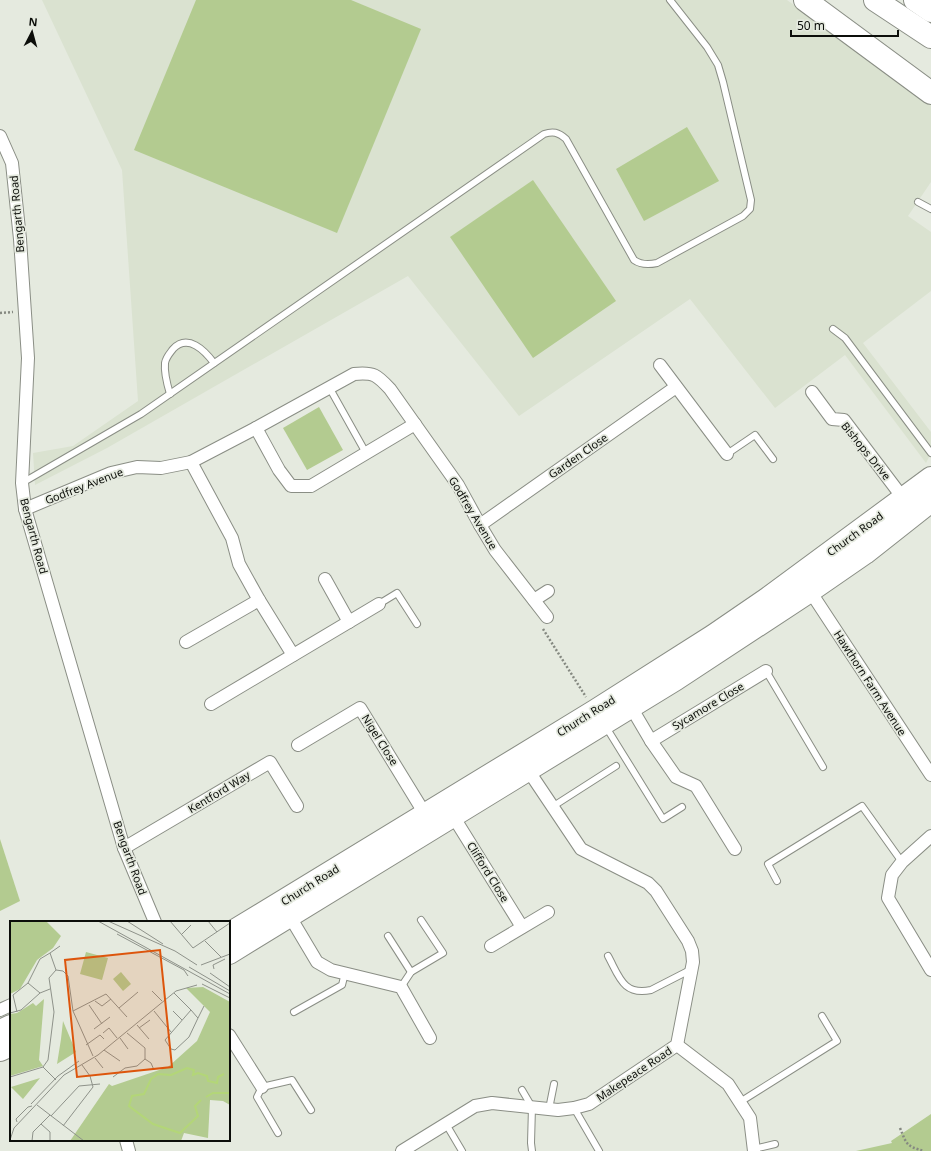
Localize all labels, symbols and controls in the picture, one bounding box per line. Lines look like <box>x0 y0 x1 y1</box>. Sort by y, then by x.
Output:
north arrow <box>12 12 52 52</box>
scale bar <box>791 12 898 38</box>
text: N <box>28 14 38 29</box>
text: 50 m <box>797 17 825 34</box>
street label: Bengarth Road <box>6 175 27 253</box>
street label: Bishops Drive <box>838 418 894 483</box>
street label: Garden Close <box>545 430 610 482</box>
street label: Godfrey Avenue <box>43 464 125 507</box>
street label: Godfrey Avenue <box>446 473 501 552</box>
street label: Bengarth Road <box>17 496 52 575</box>
street label: Church Road <box>823 508 886 559</box>
street label: Hawthorn Farm Avenue <box>831 627 910 738</box>
street label: Sycamore Close <box>669 678 746 733</box>
street label: Church Road <box>554 692 618 739</box>
street label: Nigel Close <box>359 711 402 768</box>
street label: Kentford Way <box>185 767 253 816</box>
street label: Bengarth Road <box>110 819 151 897</box>
street label: Clifford Close <box>464 839 513 905</box>
street label: Church Road <box>278 861 342 908</box>
inset map <box>10 921 230 1141</box>
street label: Makepeace Road <box>593 1043 674 1104</box>

